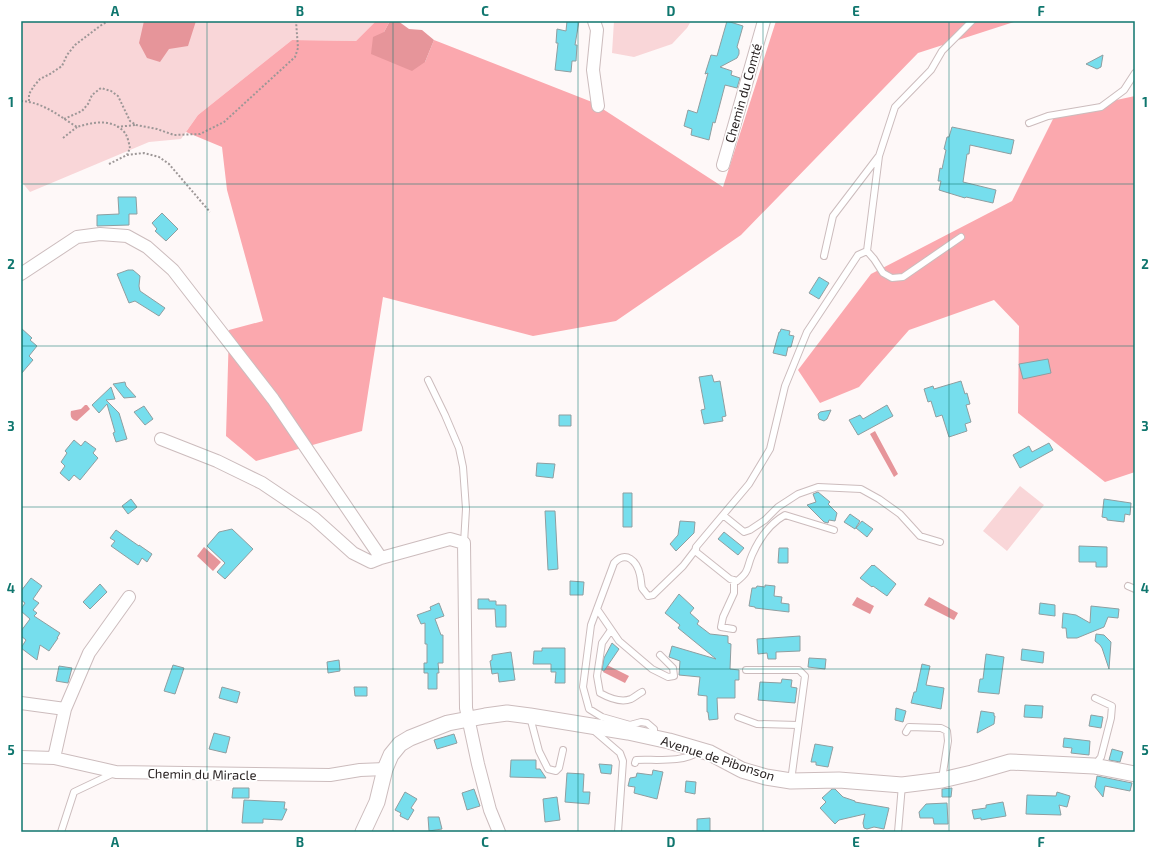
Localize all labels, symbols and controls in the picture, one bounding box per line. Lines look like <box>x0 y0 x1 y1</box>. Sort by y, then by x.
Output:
text: A <box>111 3 120 19</box>
text: B <box>296 3 304 19</box>
text: C <box>481 3 489 19</box>
text: D <box>667 3 676 19</box>
text: E <box>852 3 860 19</box>
text: F <box>1037 3 1045 19</box>
street label: Chemin du Comté <box>721 41 765 145</box>
text: 1 <box>8 94 14 110</box>
text: 1 <box>1142 94 1148 110</box>
text: 2 <box>7 256 15 272</box>
text: 2 <box>1141 256 1149 272</box>
text: 3 <box>7 418 15 434</box>
text: 3 <box>1141 418 1149 434</box>
text: 4 <box>7 580 15 596</box>
text: 4 <box>1141 580 1149 596</box>
street label: Avenue de Pibonson <box>659 732 777 784</box>
text: 5 <box>7 742 15 758</box>
text: 5 <box>1141 742 1149 758</box>
street label: Chemin du Miracle <box>147 765 257 783</box>
text: A <box>111 834 120 850</box>
text: B <box>296 834 304 850</box>
text: C <box>481 834 489 850</box>
text: D <box>667 834 676 850</box>
text: E <box>852 834 860 850</box>
text: F <box>1037 834 1045 850</box>

